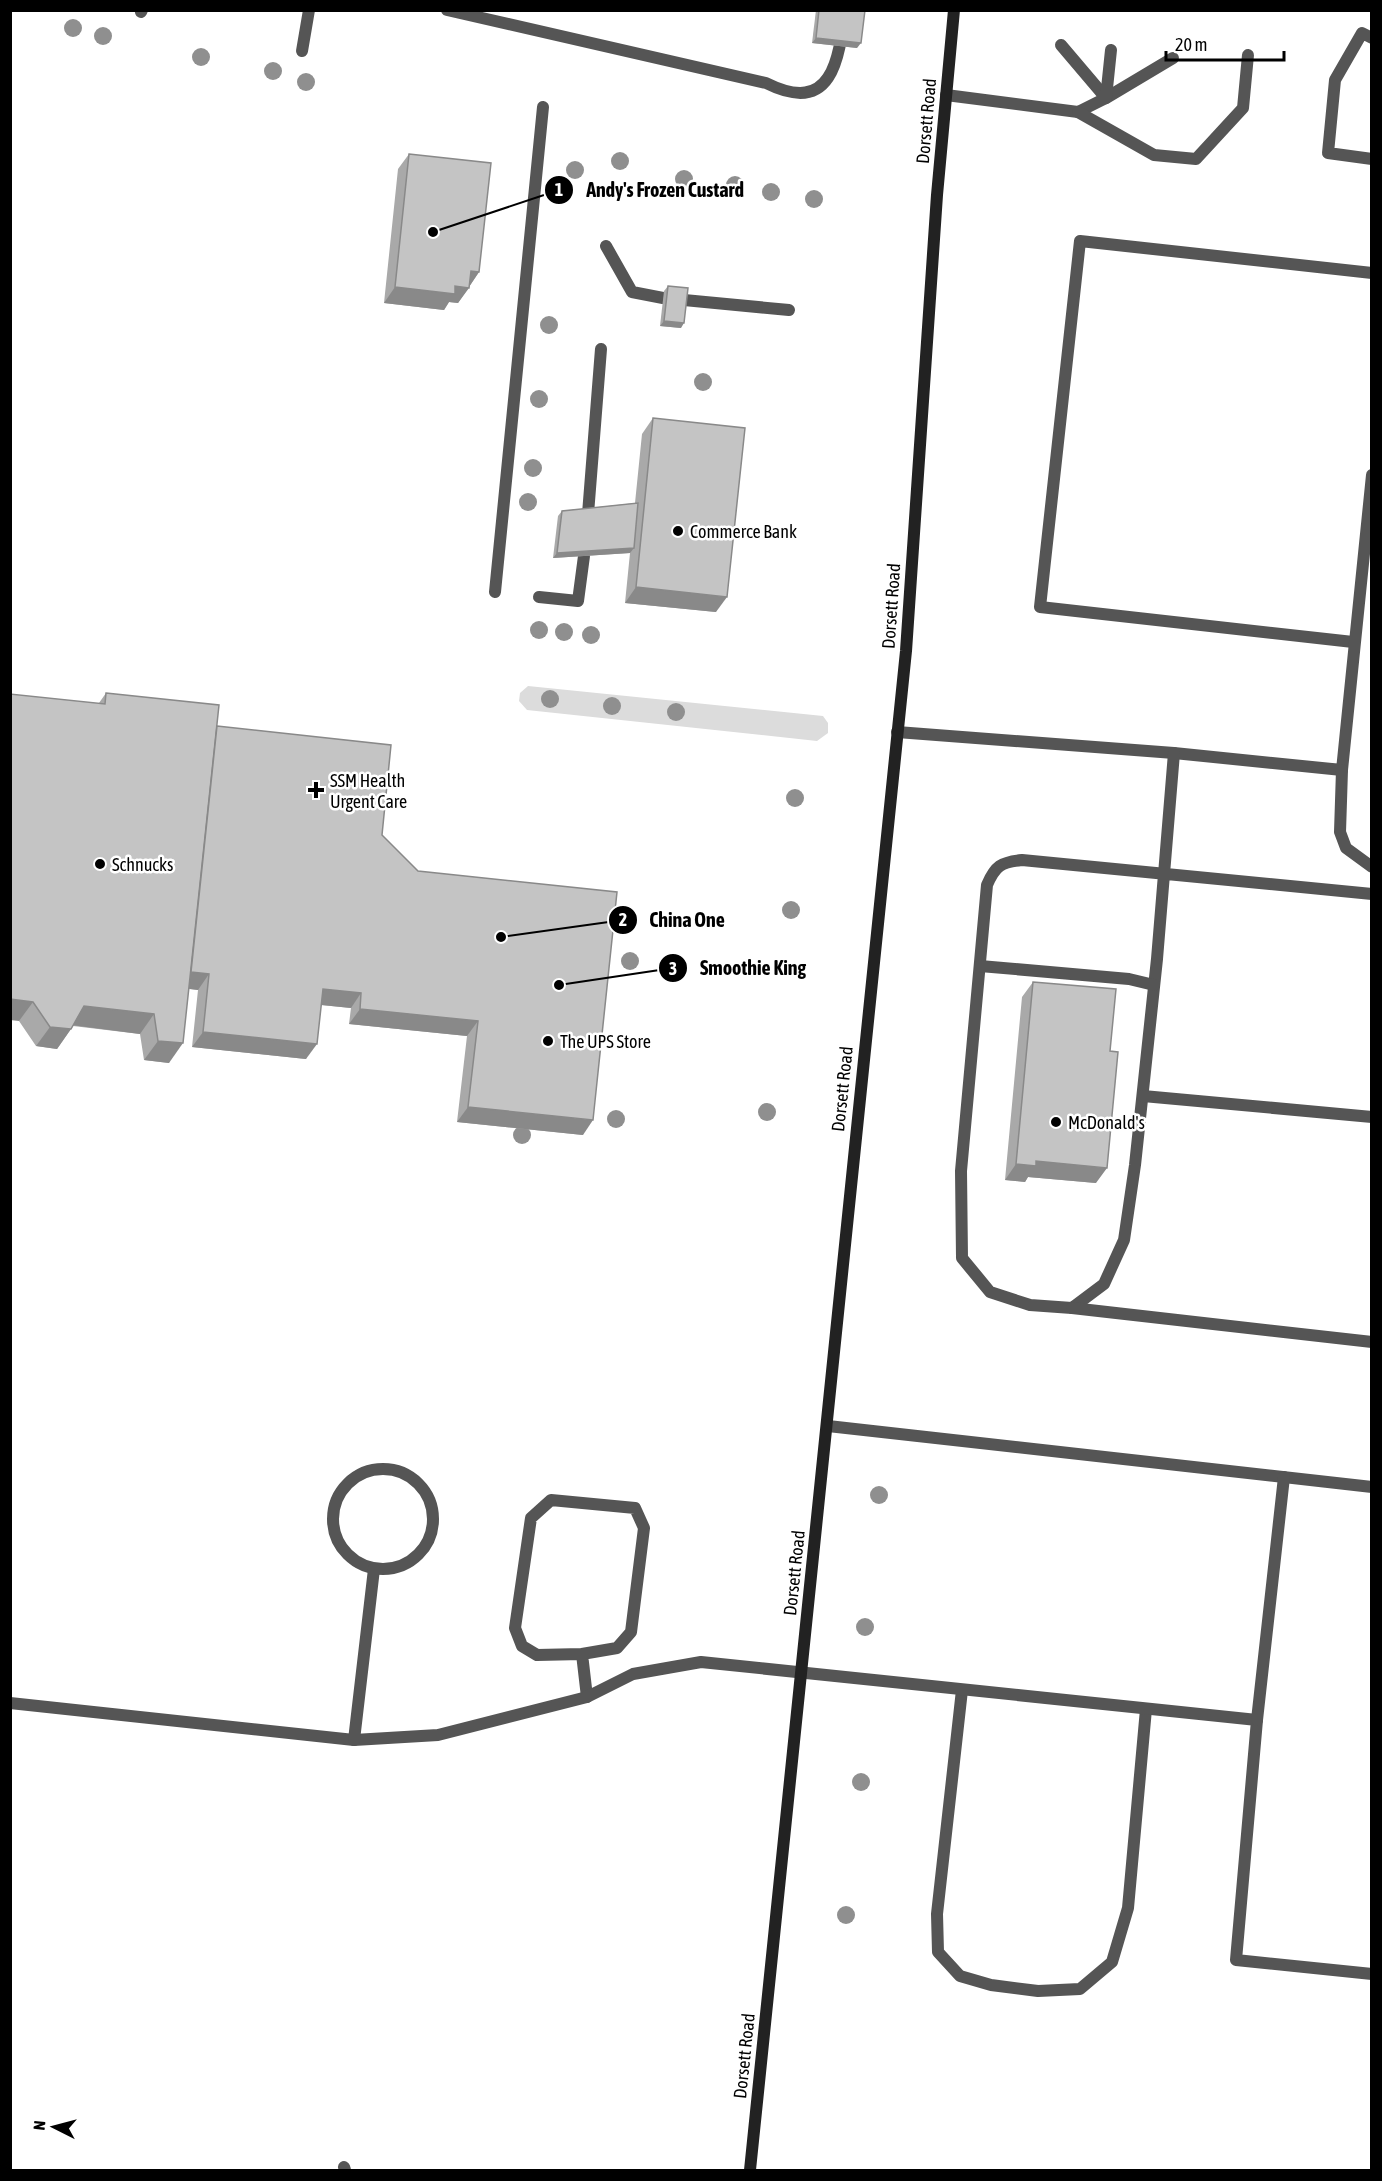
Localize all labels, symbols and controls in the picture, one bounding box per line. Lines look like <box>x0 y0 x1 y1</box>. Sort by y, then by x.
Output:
scale bar <box>1166 24 1284 62</box>
text: 20 m <box>1175 34 1207 55</box>
street label: Dorsett Road <box>912 77 940 165</box>
callout: Andy's Frozen Custard <box>544 171 756 209</box>
text: Andy's Frozen Custard <box>585 178 744 201</box>
text: 1 <box>555 179 563 200</box>
place label: Commerce Bank <box>690 521 797 542</box>
marker: Commerce Bank <box>671 524 685 538</box>
street label: Dorsett Road <box>878 563 904 649</box>
place label: SSM Health Urgent Care <box>330 770 407 812</box>
marker: SSM Health Urgent Care <box>307 781 325 799</box>
place label: Schnucks <box>112 854 173 875</box>
marker: Schnucks <box>93 857 107 871</box>
callout: China One <box>608 901 737 939</box>
text: China One <box>649 908 725 931</box>
text: 2 <box>619 909 627 930</box>
callout: Smoothie King <box>658 949 818 987</box>
text: Smoothie King <box>700 956 806 979</box>
text: 3 <box>669 958 677 979</box>
place label: The UPS Store <box>560 1031 651 1052</box>
marker: The UPS Store <box>541 1034 555 1048</box>
street label: Dorsett Road <box>827 1045 857 1133</box>
place label: McDonald's <box>1068 1112 1145 1133</box>
marker: McDonald's <box>1049 1115 1063 1129</box>
street label: Dorsett Road <box>779 1529 809 1617</box>
street label: Dorsett Road <box>729 2012 759 2100</box>
north arrow <box>24 2097 84 2157</box>
text: N <box>30 2120 49 2131</box>

